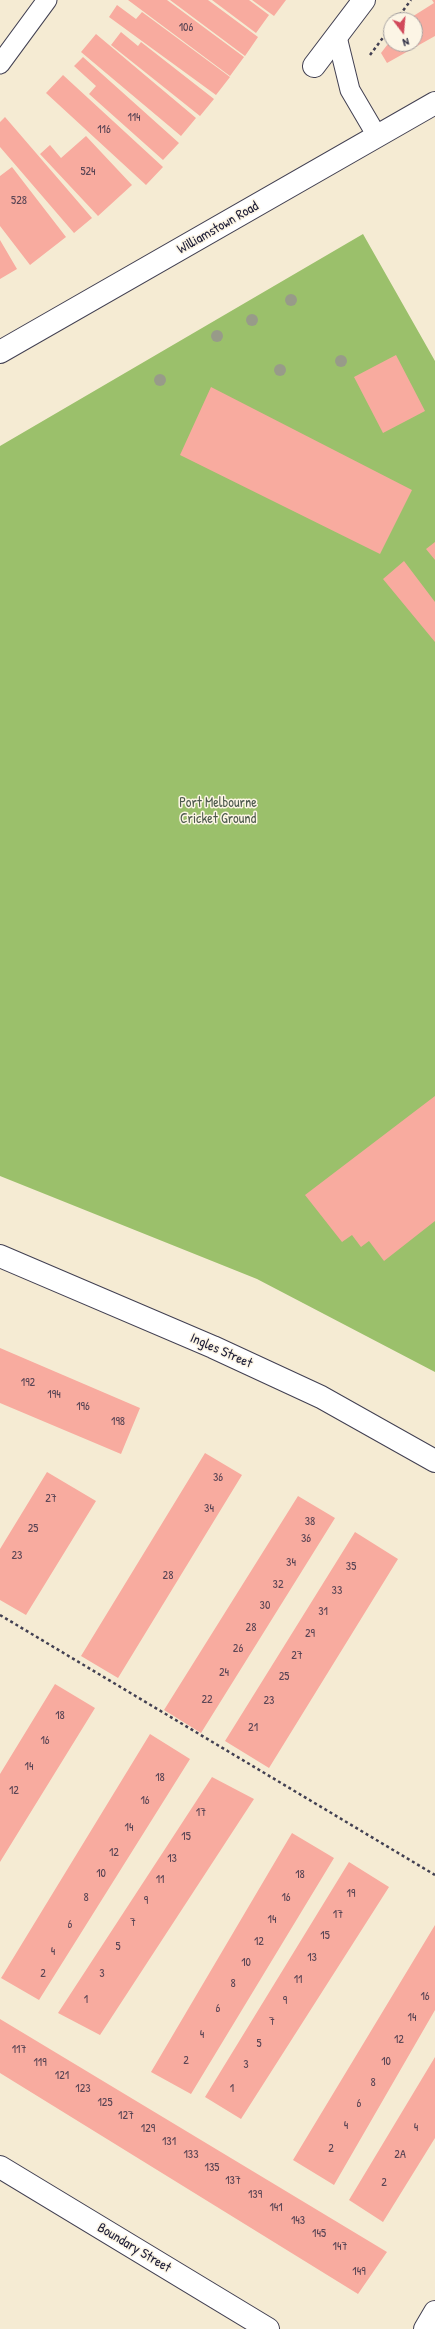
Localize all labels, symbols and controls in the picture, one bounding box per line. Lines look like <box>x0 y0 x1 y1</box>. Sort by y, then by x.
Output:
north arrow <box>383 12 423 52</box>
house number: 106 <box>179 21 193 35</box>
text: N <box>401 35 411 50</box>
house number: 114 <box>127 111 141 125</box>
house number: 116 <box>97 123 111 137</box>
house number: 524 <box>80 165 96 179</box>
house number: 528 <box>11 194 27 208</box>
street label: Williamstown Road <box>174 198 262 258</box>
park label: Port Melbourne Cricket Ground <box>179 795 257 828</box>
street label: Ingles Street <box>187 1330 255 1372</box>
house number: 192 <box>21 1376 35 1390</box>
house number: 194 <box>47 1388 61 1402</box>
house number: 196 <box>76 1400 90 1414</box>
house number: 198 <box>111 1415 125 1429</box>
house number: 36 <box>213 1471 223 1485</box>
house number: 27 <box>45 1492 57 1506</box>
house number: 34 <box>204 1502 214 1516</box>
house number: 38 <box>305 1515 315 1529</box>
house number: 25 <box>28 1522 38 1536</box>
house number: 36 <box>301 1532 311 1546</box>
house number: 23 <box>12 1549 22 1563</box>
house number: 34 <box>286 1556 296 1570</box>
house number: 35 <box>346 1560 356 1574</box>
house number: 28 <box>163 1569 173 1583</box>
house number: 32 <box>273 1578 283 1592</box>
house number: 33 <box>332 1584 342 1598</box>
house number: 30 <box>260 1599 270 1613</box>
house number: 31 <box>318 1605 328 1619</box>
house number: 28 <box>246 1621 256 1635</box>
house number: 29 <box>305 1627 315 1641</box>
house number: 26 <box>233 1642 243 1656</box>
house number: 27 <box>291 1649 303 1663</box>
house number: 24 <box>219 1666 229 1680</box>
house number: 25 <box>279 1670 289 1684</box>
house number: 22 <box>201 1693 213 1707</box>
house number: 23 <box>264 1694 274 1708</box>
house number: 18 <box>55 1709 65 1723</box>
house number: 21 <box>248 1721 258 1735</box>
house number: 16 <box>40 1734 50 1748</box>
house number: 14 <box>25 1760 33 1774</box>
house number: 18 <box>155 1771 165 1785</box>
house number: 12 <box>9 1784 19 1798</box>
house number: 16 <box>140 1794 150 1808</box>
house number: 17 <box>196 1806 206 1820</box>
house number: 14 <box>125 1821 133 1835</box>
house number: 15 <box>181 1830 191 1844</box>
house number: 12 <box>109 1846 119 1860</box>
house number: 13 <box>167 1852 177 1866</box>
house number: 10 <box>96 1867 106 1881</box>
house number: 18 <box>295 1868 305 1882</box>
house number: 11 <box>156 1873 164 1887</box>
house number: 19 <box>347 1887 355 1901</box>
house number: 8 <box>83 1891 89 1905</box>
house number: 16 <box>281 1891 291 1905</box>
house number: 9 <box>144 1894 148 1908</box>
house number: 17 <box>333 1908 343 1922</box>
house number: 14 <box>268 1913 276 1927</box>
house number: 7 <box>130 1916 136 1930</box>
house number: 6 <box>68 1918 72 1932</box>
house number: 15 <box>320 1929 330 1943</box>
house number: 12 <box>254 1935 264 1949</box>
house number: 5 <box>115 1940 121 1954</box>
house number: 4 <box>51 1945 55 1959</box>
house number: 13 <box>307 1951 317 1965</box>
house number: 10 <box>241 1956 251 1970</box>
house number: 2 <box>40 1967 46 1981</box>
house number: 3 <box>99 1967 105 1981</box>
house number: 11 <box>294 1973 302 1987</box>
house number: 8 <box>230 1977 236 1991</box>
house number: 16 <box>420 1990 430 2004</box>
house number: 1 <box>84 1993 88 2007</box>
house number: 9 <box>283 1994 287 2008</box>
house number: 6 <box>216 2002 220 2016</box>
house number: 14 <box>408 2011 416 2025</box>
house number: 7 <box>269 2015 275 2029</box>
house number: 4 <box>200 2028 204 2042</box>
house number: 12 <box>394 2033 404 2047</box>
house number: 5 <box>256 2037 262 2051</box>
house number: 117 <box>12 2043 26 2057</box>
house number: 2 <box>183 2054 189 2068</box>
house number: 10 <box>381 2055 391 2069</box>
house number: 119 <box>33 2056 47 2070</box>
house number: 3 <box>243 2058 249 2072</box>
house number: 121 <box>55 2069 69 2083</box>
house number: 8 <box>370 2076 376 2090</box>
house number: 123 <box>75 2082 91 2096</box>
house number: 1 <box>230 2082 234 2096</box>
house number: 125 <box>97 2096 113 2110</box>
house number: 6 <box>357 2097 361 2111</box>
house number: 127 <box>118 2109 134 2123</box>
house number: 4 <box>344 2119 348 2133</box>
house number: 4 <box>414 2121 418 2135</box>
house number: 129 <box>141 2122 155 2136</box>
house number: 131 <box>162 2135 176 2149</box>
house number: 2 <box>328 2142 334 2156</box>
house number: 133 <box>183 2148 199 2162</box>
house number: 2A <box>394 2148 406 2162</box>
house number: 135 <box>205 2161 219 2175</box>
house number: 137 <box>225 2174 241 2188</box>
house number: 2 <box>381 2176 387 2190</box>
house number: 139 <box>248 2188 262 2202</box>
house number: 141 <box>269 2201 283 2215</box>
house number: 143 <box>291 2214 305 2228</box>
street label: Boundary Street <box>94 2219 174 2277</box>
house number: 145 <box>312 2227 326 2241</box>
house number: 147 <box>333 2240 347 2254</box>
house number: 149 <box>352 2265 366 2279</box>

